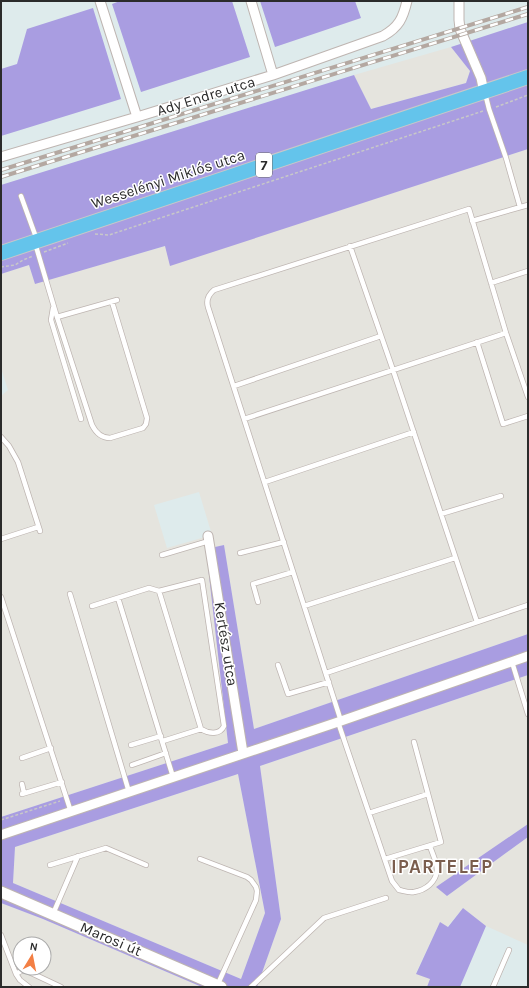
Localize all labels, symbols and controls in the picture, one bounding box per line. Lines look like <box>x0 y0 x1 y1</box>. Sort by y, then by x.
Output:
street label: Ady Endre utca <box>155 73 257 119</box>
street label: Wesselényi Miklós utca <box>89 146 247 212</box>
road number: 7 <box>256 153 272 177</box>
street label: Kertész utca <box>210 601 242 687</box>
district label: IPARTELEP <box>391 856 493 878</box>
street label: Marosi út <box>77 918 145 960</box>
north arrow <box>12 936 52 976</box>
text: N <box>29 940 39 954</box>

